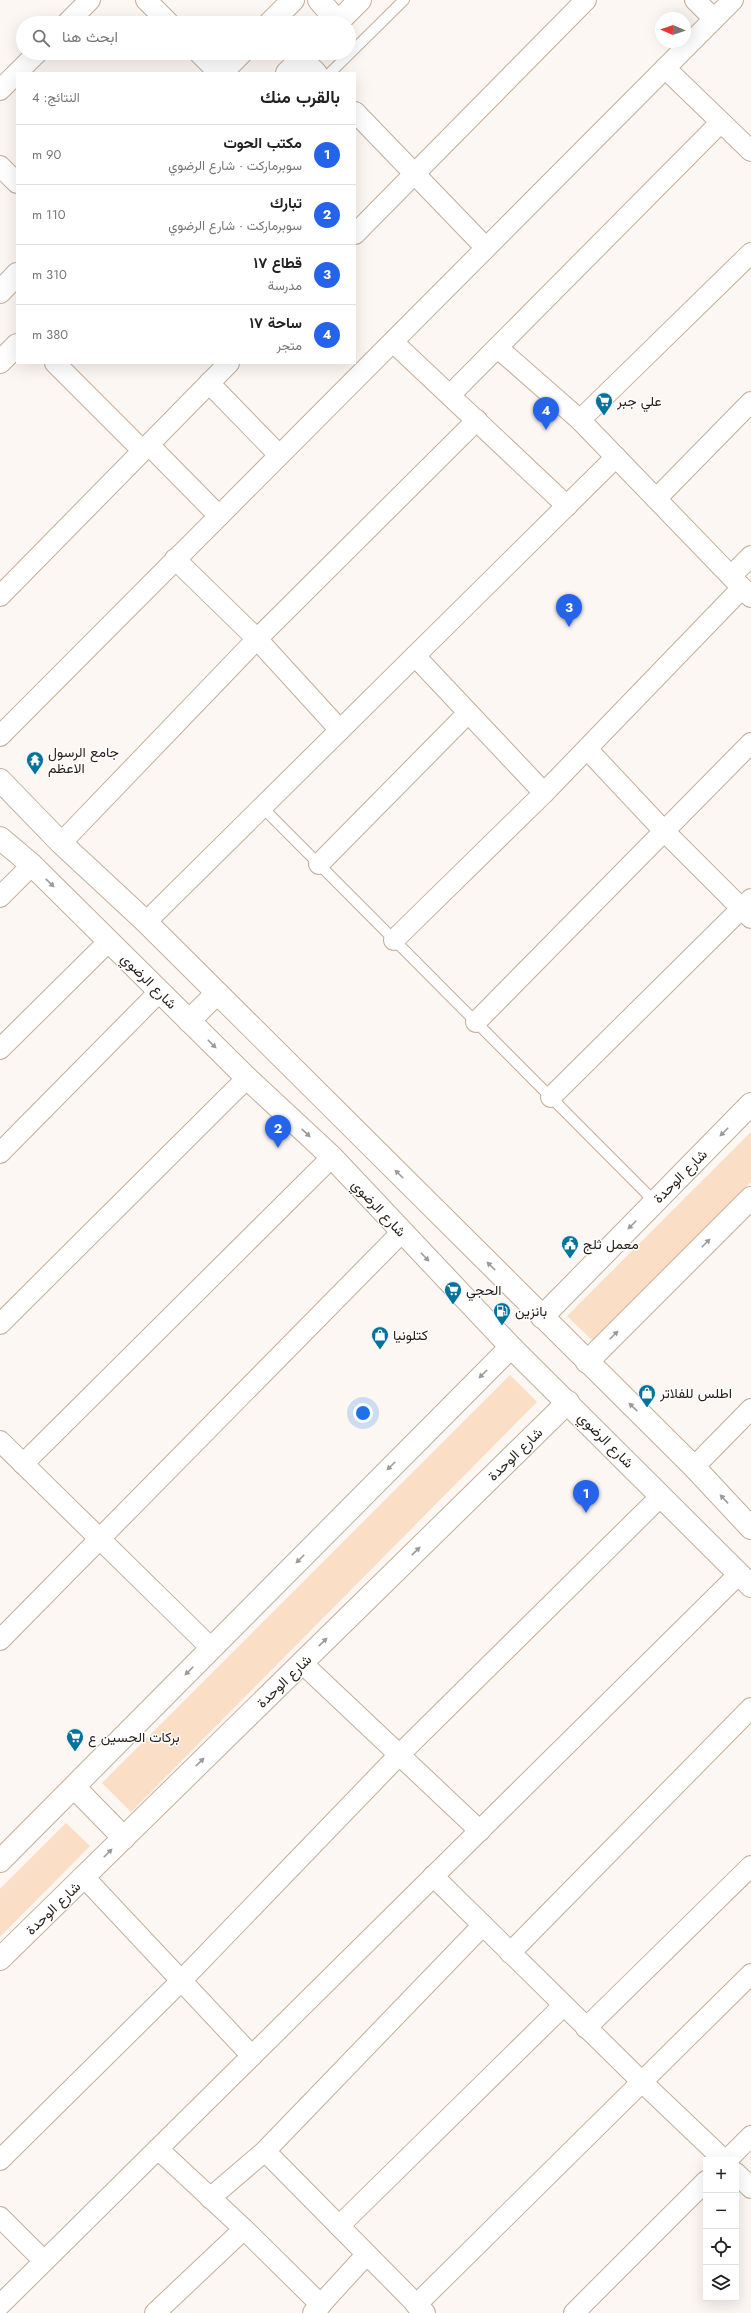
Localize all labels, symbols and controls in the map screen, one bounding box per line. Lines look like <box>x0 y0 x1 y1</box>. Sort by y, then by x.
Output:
north arrow <box>655 12 691 48</box>
search box <box>16 16 356 60</box>
text: ابحث هنا <box>62 26 118 48</box>
icon: search <box>30 27 52 49</box>
text: بالقرب منك <box>260 85 340 109</box>
text: النتائج: 4 <box>32 88 80 107</box>
text: مكتب الحوت <box>223 132 302 154</box>
text: 90 m <box>32 145 61 164</box>
text: 1 <box>324 145 330 164</box>
text: سوبرماركت · شارع الرضوي <box>168 156 302 175</box>
text: تبارك <box>270 192 302 214</box>
text: 110 m <box>32 205 66 224</box>
text: 2 <box>323 205 331 224</box>
text: سوبرماركت · شارع الرضوي <box>168 216 302 235</box>
text: قطاع ١٧ <box>254 252 302 274</box>
text: 310 m <box>32 265 67 284</box>
text: 3 <box>323 265 331 284</box>
text: مدرسة <box>268 276 302 295</box>
text: ساحة ١٧ <box>249 312 302 334</box>
text: 380 m <box>32 325 68 344</box>
text: 4 <box>322 325 332 344</box>
text: متجر <box>277 336 302 355</box>
supermarket icon: علي جبر <box>594 391 614 416</box>
place label: علي جبر <box>616 391 662 413</box>
pin: 4 <box>533 397 559 430</box>
pin: 3 <box>556 594 582 627</box>
place label: جامع الرسول الاعظم <box>48 742 119 778</box>
temple icon: جامع الرسول الاعظم <box>25 750 45 775</box>
one-way arrow <box>45 878 55 888</box>
street label: شارع الرضوي <box>115 949 181 1015</box>
one-way arrow <box>207 1039 217 1049</box>
pin: 2 <box>265 1115 291 1148</box>
one-way arrow <box>719 1127 729 1137</box>
one-way arrow <box>301 1128 311 1138</box>
street label: شارع الوحدة <box>648 1144 712 1208</box>
one-way arrow <box>394 1169 404 1179</box>
street label: شارع الرضوي <box>346 1175 411 1242</box>
one-way arrow <box>628 1220 637 1230</box>
public building icon: معمل ثلج <box>560 1234 580 1259</box>
place label: معمل ثلج <box>583 1234 639 1255</box>
one-way arrow <box>701 1238 711 1248</box>
one-way arrow <box>420 1252 430 1262</box>
one-way arrow <box>486 1261 496 1271</box>
supermarket icon: الحجي <box>443 1280 463 1305</box>
place label: الحجي <box>466 1280 501 1302</box>
fuel station icon: بانزين <box>492 1301 512 1326</box>
place label: بانزين <box>515 1301 547 1321</box>
shop icon: كتلونيا <box>370 1325 390 1350</box>
place label: كتلونيا <box>393 1325 428 1345</box>
one-way arrow <box>609 1330 619 1340</box>
one-way arrow <box>478 1369 488 1379</box>
shop icon: اطلس للفلاتر <box>637 1383 657 1408</box>
place label: اطلس للفلاتر <box>659 1383 732 1403</box>
one-way arrow <box>628 1402 638 1412</box>
your location <box>353 1403 373 1423</box>
street label: شارع الرضوي <box>572 1408 638 1474</box>
street label: شارع الوحدة <box>483 1423 548 1486</box>
one-way arrow <box>387 1462 396 1471</box>
pin: 1 <box>573 1480 599 1513</box>
one-way arrow <box>719 1494 729 1504</box>
one-way arrow <box>411 1546 421 1556</box>
one-way arrow <box>295 1554 305 1564</box>
one-way arrow <box>318 1637 328 1647</box>
street label: شارع الوحدة <box>252 1650 317 1713</box>
one-way arrow <box>184 1666 194 1676</box>
supermarket icon: بركات الحسين ع <box>65 1727 85 1752</box>
place label: بركات الحسين ع <box>88 1727 180 1748</box>
one-way arrow <box>195 1757 205 1767</box>
one-way arrow <box>103 1849 113 1858</box>
street label: شارع الوحدة <box>21 1877 86 1940</box>
map controls <box>703 2157 739 2301</box>
button: + <box>703 2157 739 2193</box>
button: − <box>703 2193 739 2229</box>
button: locate <box>703 2229 739 2265</box>
button: layers <box>703 2265 739 2301</box>

